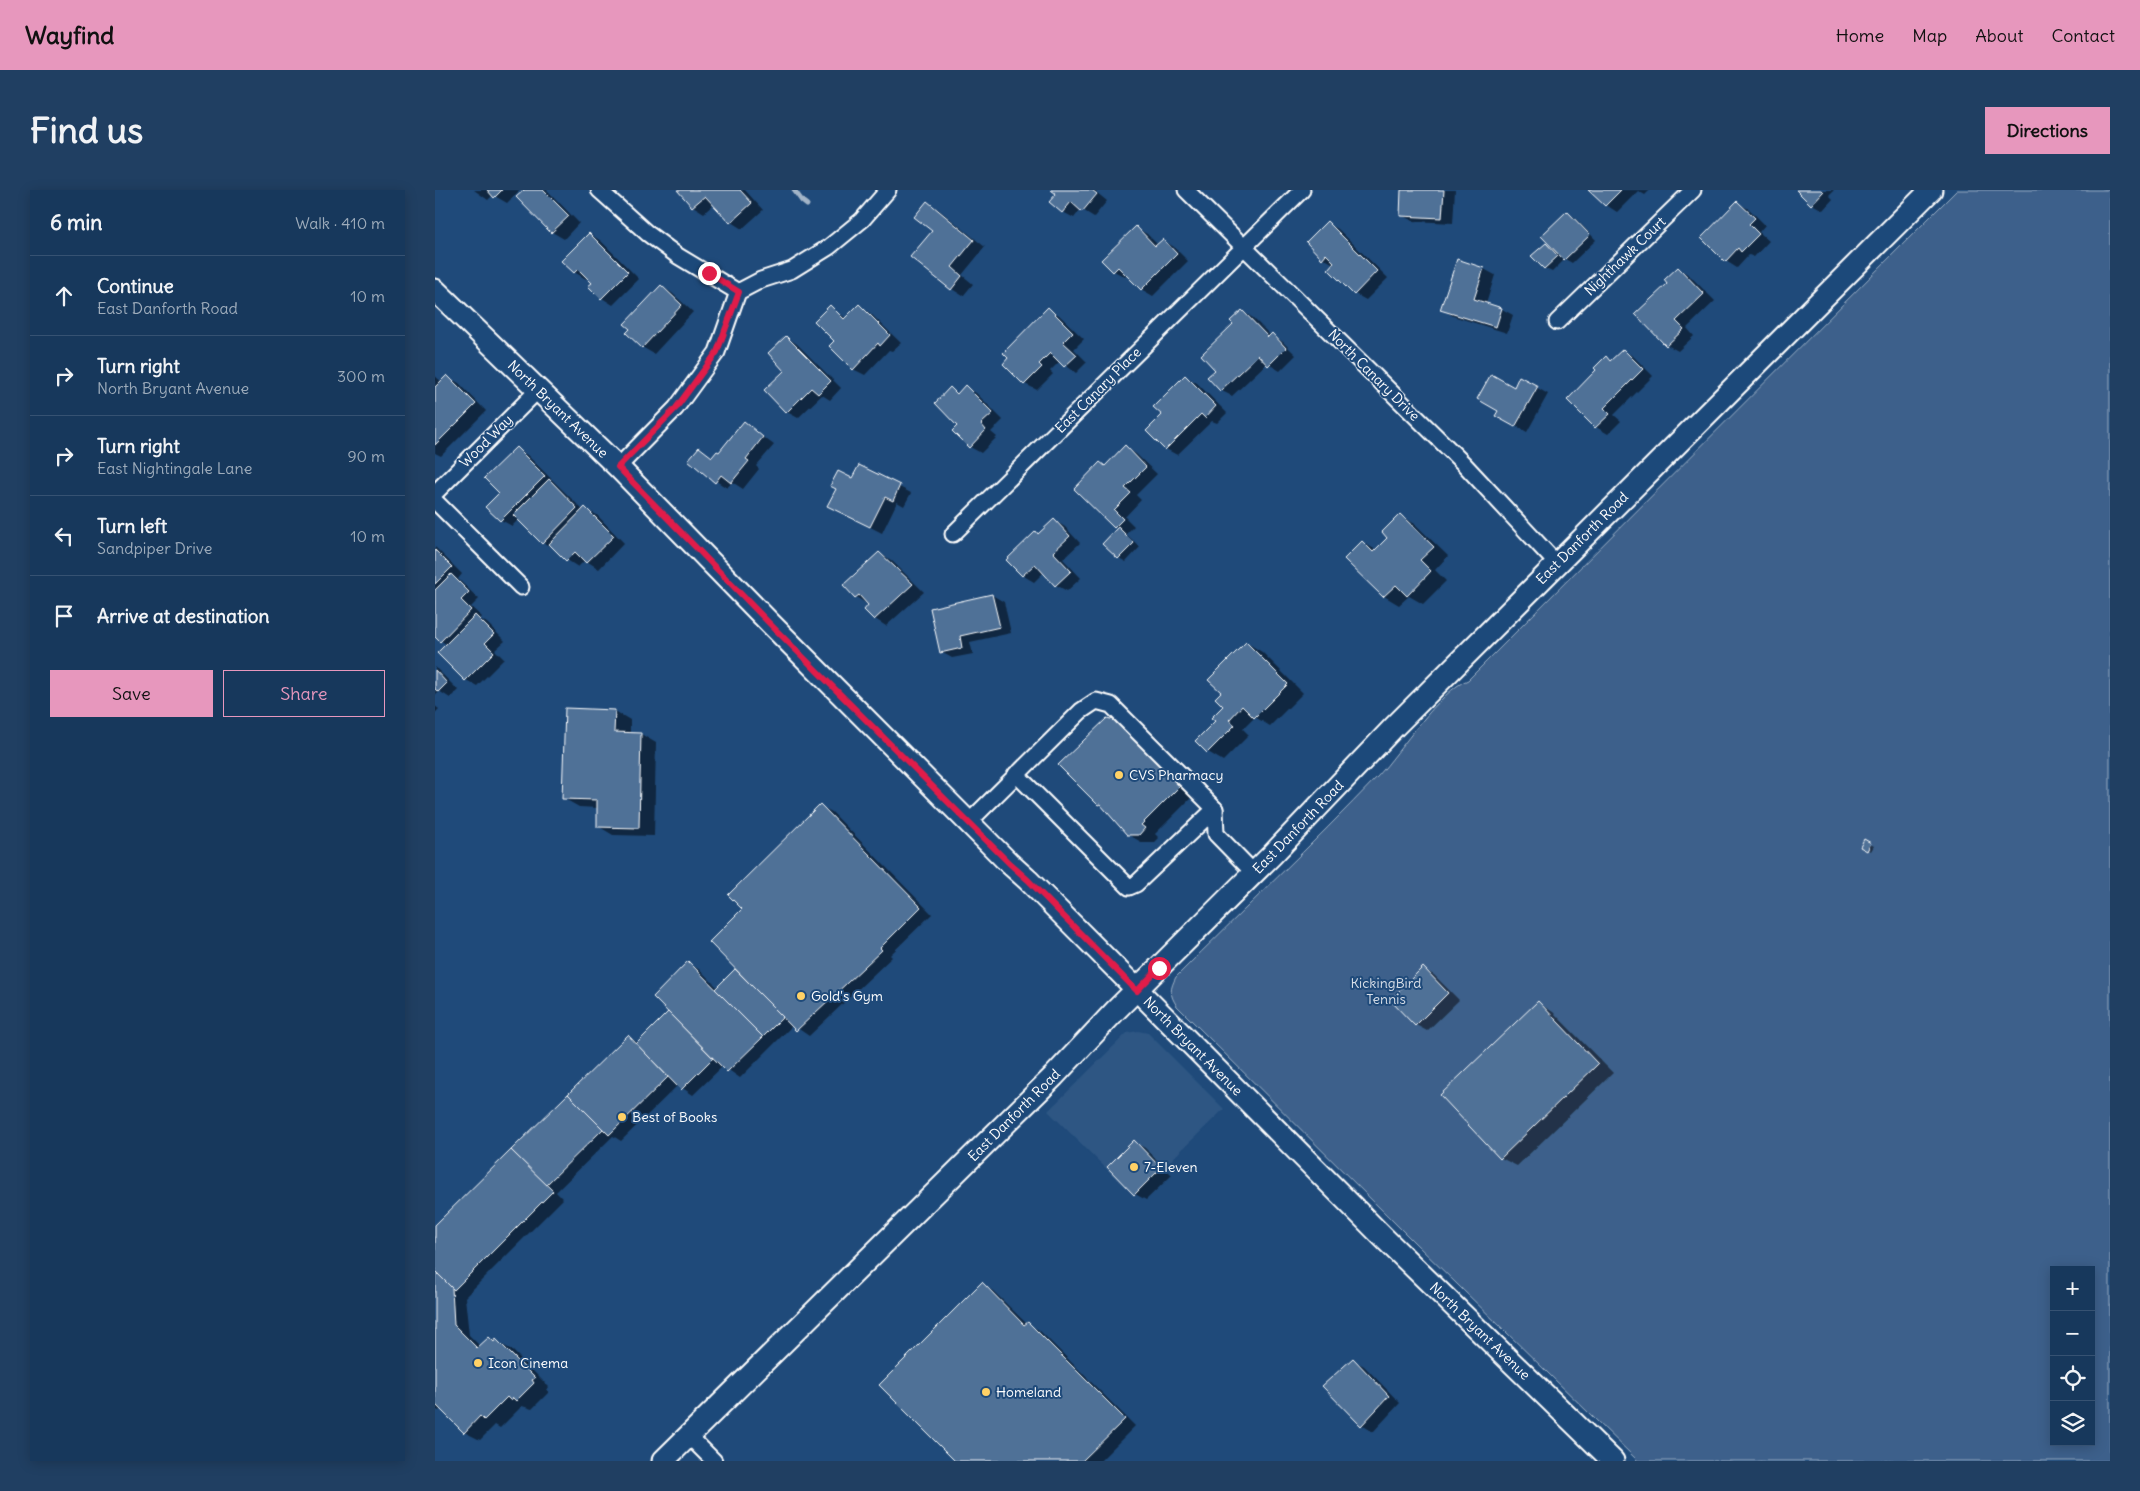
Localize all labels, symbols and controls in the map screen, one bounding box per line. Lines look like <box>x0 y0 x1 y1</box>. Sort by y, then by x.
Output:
text: Wayfind <box>25 20 114 50</box>
text: Home <box>1836 24 1884 47</box>
text: Map <box>1912 24 1947 47</box>
text: About <box>1975 24 2023 47</box>
text: Contact <box>2051 24 2115 47</box>
button: Directions <box>1985 107 2110 154</box>
text: Find us <box>30 108 143 152</box>
text: 6 min <box>50 209 102 236</box>
street label: Nighthawk Court <box>1581 212 1670 299</box>
text: Walk · 410 m <box>295 213 385 233</box>
route end <box>698 262 721 285</box>
text: Continue <box>97 274 174 298</box>
icon: ahead <box>50 282 78 310</box>
text: 10 m <box>350 286 385 306</box>
text: East Danforth Road <box>97 298 238 318</box>
street label: North Canary Drive <box>1324 325 1424 425</box>
street label: East Canary Place <box>1051 343 1145 437</box>
text: Turn right <box>97 354 180 378</box>
street label: North Bryant Avenue <box>504 356 612 462</box>
icon: right <box>50 362 78 390</box>
text: 300 m <box>337 366 385 386</box>
text: North Bryant Avenue <box>97 378 249 398</box>
street label: Wood Way <box>456 411 516 471</box>
text: Turn right <box>97 434 180 458</box>
icon: right <box>50 442 78 470</box>
text: 90 m <box>347 446 385 466</box>
text: East Nightingale Lane <box>97 458 252 478</box>
street label: East Danforth Road <box>1532 488 1632 588</box>
text: Turn left <box>97 514 167 538</box>
icon: left <box>50 522 78 550</box>
text: 10 m <box>350 526 385 546</box>
text: Sandpiper Drive <box>97 538 212 558</box>
icon: arrive <box>50 602 78 630</box>
text: Arrive at destination <box>97 604 270 628</box>
button: Save <box>50 670 213 717</box>
button: Share <box>223 670 385 717</box>
place label: CVS Pharmacy <box>1129 766 1224 784</box>
marker: CVS Pharmacy <box>1113 769 1125 781</box>
street label: East Danforth Road <box>1249 776 1347 878</box>
route start <box>1148 957 1171 980</box>
park label: KickingBird Tennis <box>1350 974 1422 1008</box>
place label: Gold's Gym <box>811 987 883 1005</box>
marker: Gold's Gym <box>795 990 807 1002</box>
street label: North Bryant Avenue <box>1140 993 1246 1099</box>
street label: East Danforth Road <box>964 1065 1064 1165</box>
place label: Best of Books <box>632 1108 717 1126</box>
marker: Best of Books <box>616 1111 628 1123</box>
place label: 7-Eleven <box>1144 1158 1198 1176</box>
marker: 7-Eleven <box>1128 1161 1140 1173</box>
map controls <box>2050 1266 2095 1446</box>
button: + <box>2050 1266 2095 1311</box>
street label: North Bryant Avenue <box>1426 1278 1534 1384</box>
button: − <box>2050 1311 2095 1356</box>
place label: Icon Cinema <box>488 1354 568 1372</box>
button: locate <box>2050 1356 2095 1401</box>
marker: Icon Cinema <box>472 1357 484 1369</box>
place label: Homeland <box>996 1383 1061 1401</box>
marker: Homeland <box>980 1386 992 1398</box>
button: layers <box>2050 1401 2095 1446</box>

